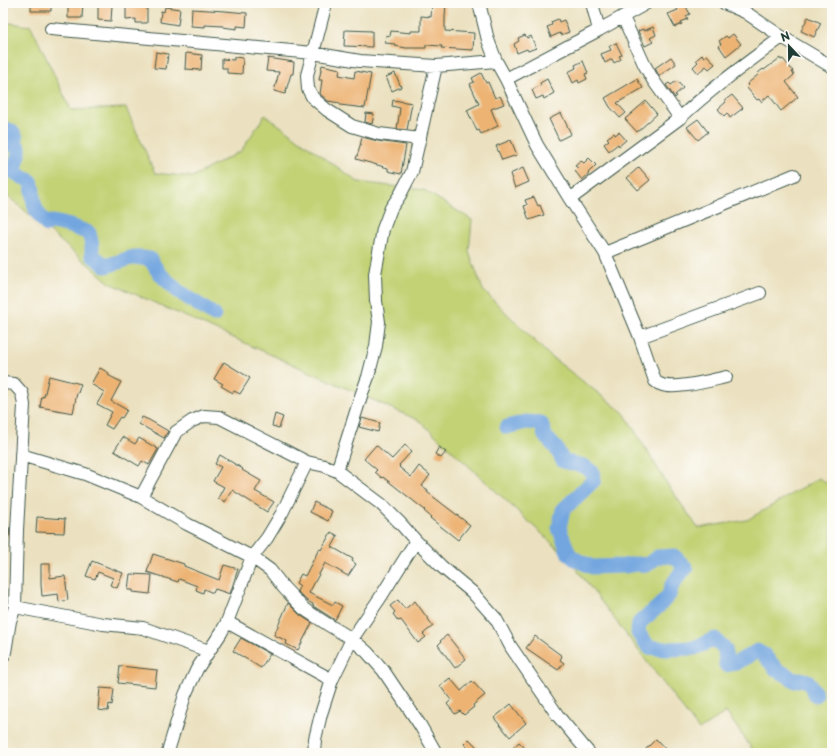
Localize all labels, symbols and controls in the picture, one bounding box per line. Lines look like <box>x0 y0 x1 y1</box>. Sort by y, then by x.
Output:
north arrow <box>769 26 809 66</box>
text: N <box>778 27 793 46</box>

